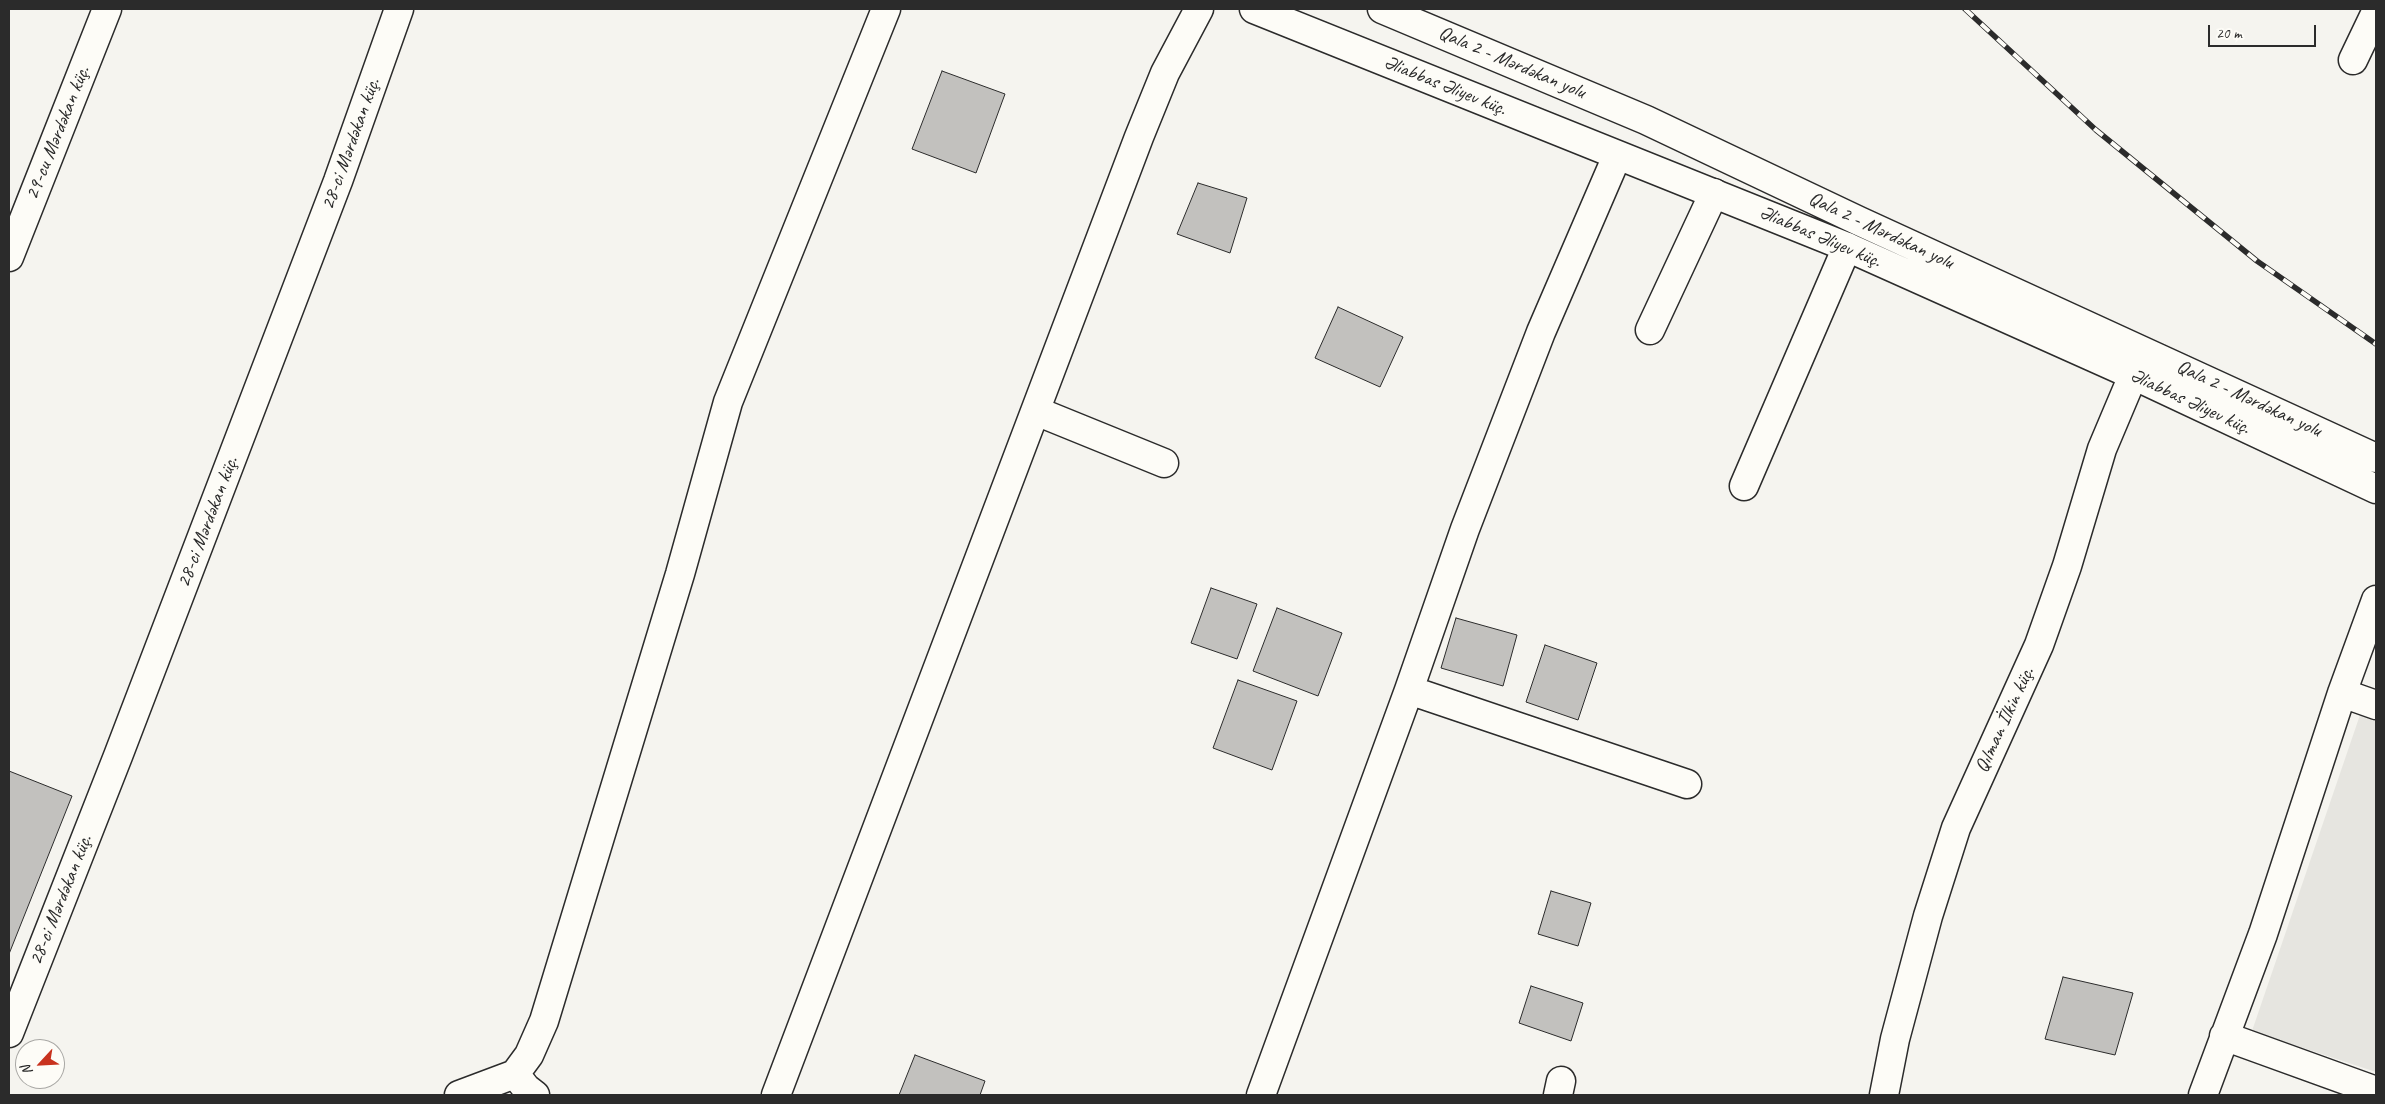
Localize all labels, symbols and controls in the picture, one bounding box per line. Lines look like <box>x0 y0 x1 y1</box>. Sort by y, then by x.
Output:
scale bar <box>2210 15 2318 47</box>
street label: Qala 2 - Mərdəkan yolu <box>1435 21 1589 105</box>
text: 20 m <box>2216 24 2242 43</box>
street label: Əliabbas Əliyev küç. <box>1380 51 1510 121</box>
street label: 29-cu Mərdəkan küç. <box>20 63 96 203</box>
street label: 28-ci Mərdəkan küç. <box>316 75 386 213</box>
street label: Qala 2 - Mərdəkan yolu <box>1805 187 1957 275</box>
street label: Əliabbas Əliyev küç. <box>1755 201 1885 273</box>
street label: Qala 2 - Mərdəkan yolu <box>2173 355 2325 443</box>
street label: Əliabbas Əliyev küç. <box>2126 364 2254 440</box>
street label: 28-ci Mərdəkan küç. <box>172 453 244 591</box>
street label: Qılman İlkin küç. <box>1970 663 2040 777</box>
street label: 28-ci Mərdəkan küç. <box>24 831 98 969</box>
north arrow <box>15 1039 65 1089</box>
text: N <box>17 1063 36 1078</box>

